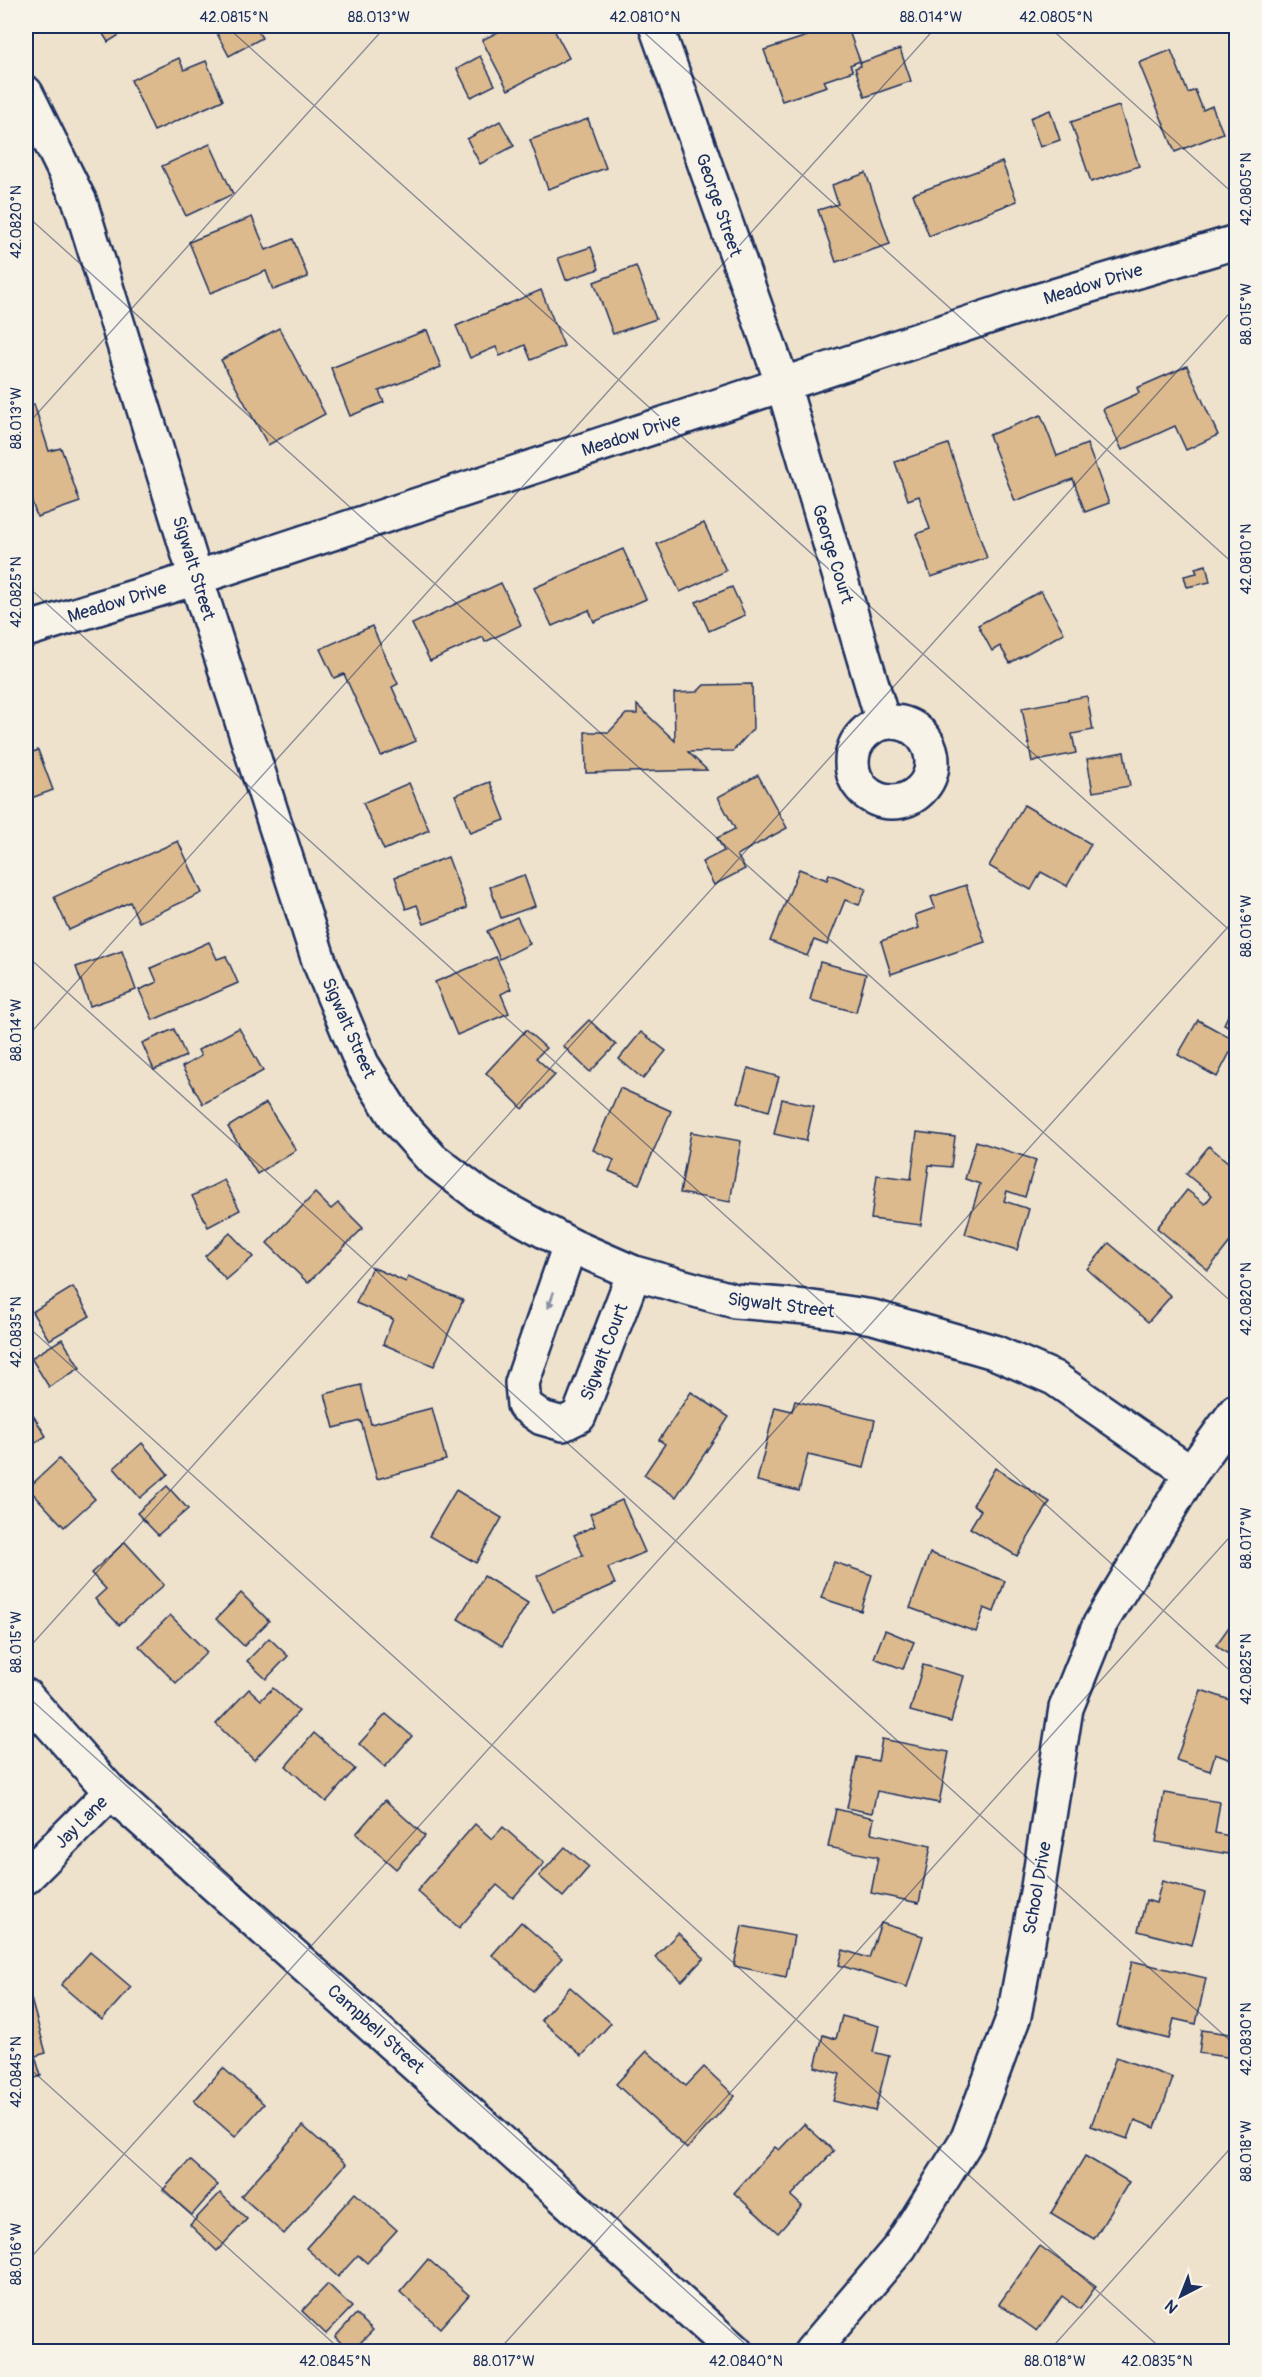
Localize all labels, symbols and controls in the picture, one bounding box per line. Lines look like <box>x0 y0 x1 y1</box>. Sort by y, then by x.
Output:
text: 42.0815°N <box>200 8 268 27</box>
text: 88.013°W <box>348 8 410 27</box>
text: 42.0810°N <box>610 8 681 27</box>
text: 88.014°W <box>900 8 962 27</box>
text: 42.0805°N <box>1019 8 1093 27</box>
street label: George Street <box>690 151 747 260</box>
text: 42.0805°N <box>1237 152 1256 226</box>
text: 42.0820°N <box>7 185 26 259</box>
street label: Meadow Drive <box>1041 258 1146 310</box>
text: 88.015°W <box>1237 283 1256 345</box>
text: 88.013°W <box>7 387 26 449</box>
street label: Meadow Drive <box>579 409 684 462</box>
street label: George Court <box>807 502 859 607</box>
street label: Sigwalt Street <box>167 513 220 624</box>
text: 42.0810°N <box>1237 524 1256 595</box>
text: 42.0825°N <box>7 556 26 628</box>
street label: Meadow Drive <box>65 576 170 628</box>
text: 88.016°W <box>1237 895 1256 957</box>
street label: Sigwalt Street <box>316 974 381 1083</box>
text: 88.014°W <box>7 999 26 1061</box>
text: 42.0820°N <box>1237 1262 1256 1336</box>
street label: Sigwalt Street <box>726 1288 836 1324</box>
one-way arrow <box>545 1291 555 1309</box>
text: 42.0835°N <box>7 1296 26 1368</box>
street label: Sigwalt Court <box>575 1300 634 1404</box>
text: 88.017°W <box>1237 1507 1256 1569</box>
text: 88.015°W <box>7 1611 26 1673</box>
text: 42.0825°N <box>1237 1633 1256 1705</box>
street label: Jay Lane <box>50 1791 113 1854</box>
street label: School Drive <box>1018 1840 1057 1936</box>
street label: Campbell Street <box>322 1980 430 2080</box>
text: 42.0830°N <box>1237 2002 1256 2076</box>
text: 42.0845°N <box>7 2036 26 2108</box>
text: 88.018°W <box>1237 2120 1256 2182</box>
text: 88.016°W <box>7 2223 26 2285</box>
north arrow <box>1151 2266 1211 2326</box>
text: N <box>1161 2295 1182 2317</box>
text: 42.0845°N <box>299 2352 371 2371</box>
text: 88.017°W <box>473 2352 535 2371</box>
text: 42.0840°N <box>709 2352 783 2371</box>
text: 88.018°W <box>1024 2352 1086 2371</box>
text: 42.0835°N <box>1121 2352 1193 2371</box>

